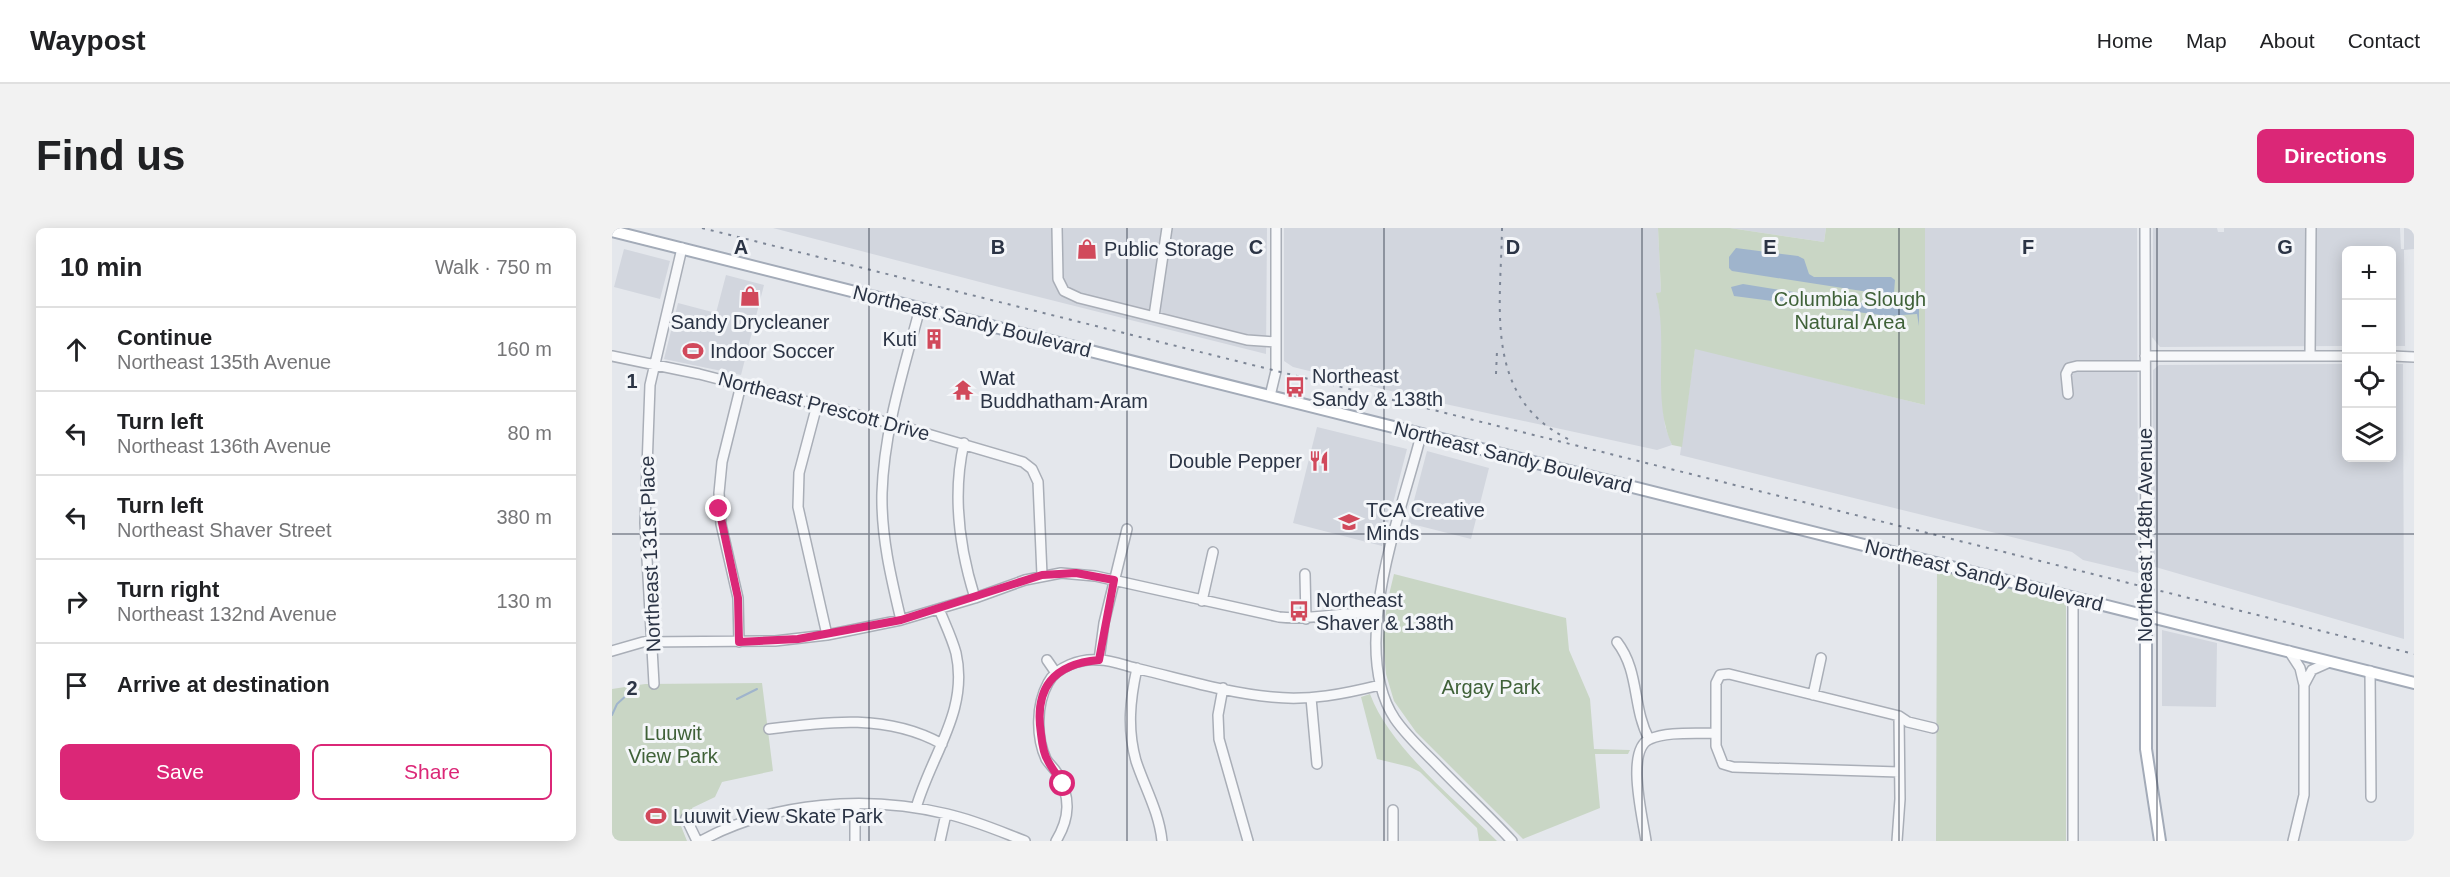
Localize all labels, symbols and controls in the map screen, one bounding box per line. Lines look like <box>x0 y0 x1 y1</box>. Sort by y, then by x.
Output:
text: Waypost <box>30 25 146 56</box>
text: Home <box>2097 29 2153 52</box>
text: Map <box>2186 29 2227 52</box>
text: About <box>2260 29 2315 52</box>
text: Contact <box>2348 29 2420 52</box>
button: Directions <box>2257 129 2414 183</box>
text: Find us <box>36 132 185 179</box>
text: A <box>734 236 748 258</box>
text: B <box>991 236 1005 258</box>
text: C <box>1249 236 1263 258</box>
text: D <box>1506 236 1520 258</box>
text: E <box>1763 236 1777 258</box>
text: F <box>2022 236 2034 258</box>
text: G <box>2277 236 2293 258</box>
shop icon: Public Storage <box>1075 237 1099 261</box>
place label: Public Storage <box>1104 238 1234 260</box>
map controls <box>2342 246 2396 462</box>
button: + <box>2342 246 2396 300</box>
text: 10 min <box>60 252 142 282</box>
text: Walk · 750 m <box>435 256 552 278</box>
street label: Northeast Sandy Boulevard <box>851 281 1093 361</box>
shop icon: Sandy Drycleaner <box>738 284 762 308</box>
park label: Columbia Slough Natural Area <box>1774 288 1926 333</box>
button: − <box>2342 300 2396 354</box>
place label: Sandy Drycleaner <box>671 311 830 333</box>
text: Continue <box>117 325 212 350</box>
building icon: Kuti <box>922 327 946 351</box>
place label: Kuti <box>883 328 917 350</box>
icon: ahead <box>60 333 93 366</box>
text: 160 m <box>496 338 552 360</box>
sports icon: Indoor Soccer <box>681 339 705 363</box>
place label: Indoor Soccer <box>710 340 835 362</box>
text: Northeast 135th Avenue <box>117 351 331 373</box>
button: locate <box>2342 354 2396 408</box>
place label: Northeast Sandy & 138th <box>1312 365 1443 410</box>
street label: Northeast Prescott Drive <box>716 367 932 445</box>
place label: Wat Buddhatham-Aram <box>980 367 1148 412</box>
text: 1 <box>626 370 638 392</box>
bus stop icon: Northeast Sandy & 138th <box>1283 375 1307 399</box>
temple icon: Wat Buddhatham-Aram <box>951 378 975 402</box>
button: layers <box>2342 408 2396 462</box>
text: Turn left <box>117 409 203 434</box>
icon: left <box>60 417 93 450</box>
street label: Northeast Sandy Boulevard <box>1392 417 1634 497</box>
text: 80 m <box>508 422 552 444</box>
street label: Northeast 148th Avenue <box>2134 428 2156 642</box>
text: Northeast 136th Avenue <box>117 435 331 457</box>
restaurant icon: Double Pepper <box>1307 449 1331 473</box>
place label: Double Pepper <box>1169 450 1302 472</box>
street label: Northeast 131st Place <box>636 455 664 653</box>
text: Turn left <box>117 493 203 518</box>
route end <box>705 495 731 521</box>
place label: TCA Creative Minds <box>1366 499 1485 544</box>
icon: left <box>60 501 93 534</box>
text: 380 m <box>496 506 552 528</box>
school or university icon: TCA Creative Minds <box>1337 510 1361 534</box>
text: Northeast Shaver Street <box>117 519 332 541</box>
street label: Northeast Sandy Boulevard <box>1863 535 2105 615</box>
text: Turn right <box>117 577 219 602</box>
icon: right <box>60 585 93 618</box>
place label: Northeast Shaver & 138th <box>1316 589 1454 634</box>
text: 130 m <box>496 590 552 612</box>
bus stop icon: Northeast Shaver & 138th <box>1287 599 1311 623</box>
text: Northeast 132nd Avenue <box>117 603 337 625</box>
icon: arrive <box>60 669 93 702</box>
text: Arrive at destination <box>117 672 330 697</box>
park label: Argay Park <box>1442 676 1541 698</box>
text: 2 <box>626 677 638 699</box>
park label: Luuwit View Park <box>628 722 719 767</box>
button: Save <box>60 744 300 800</box>
button: Share <box>312 744 552 800</box>
route start <box>1049 770 1075 796</box>
sports icon: Luuwit View Skate Park <box>644 804 668 828</box>
place label: Luuwit View Skate Park <box>673 805 884 827</box>

